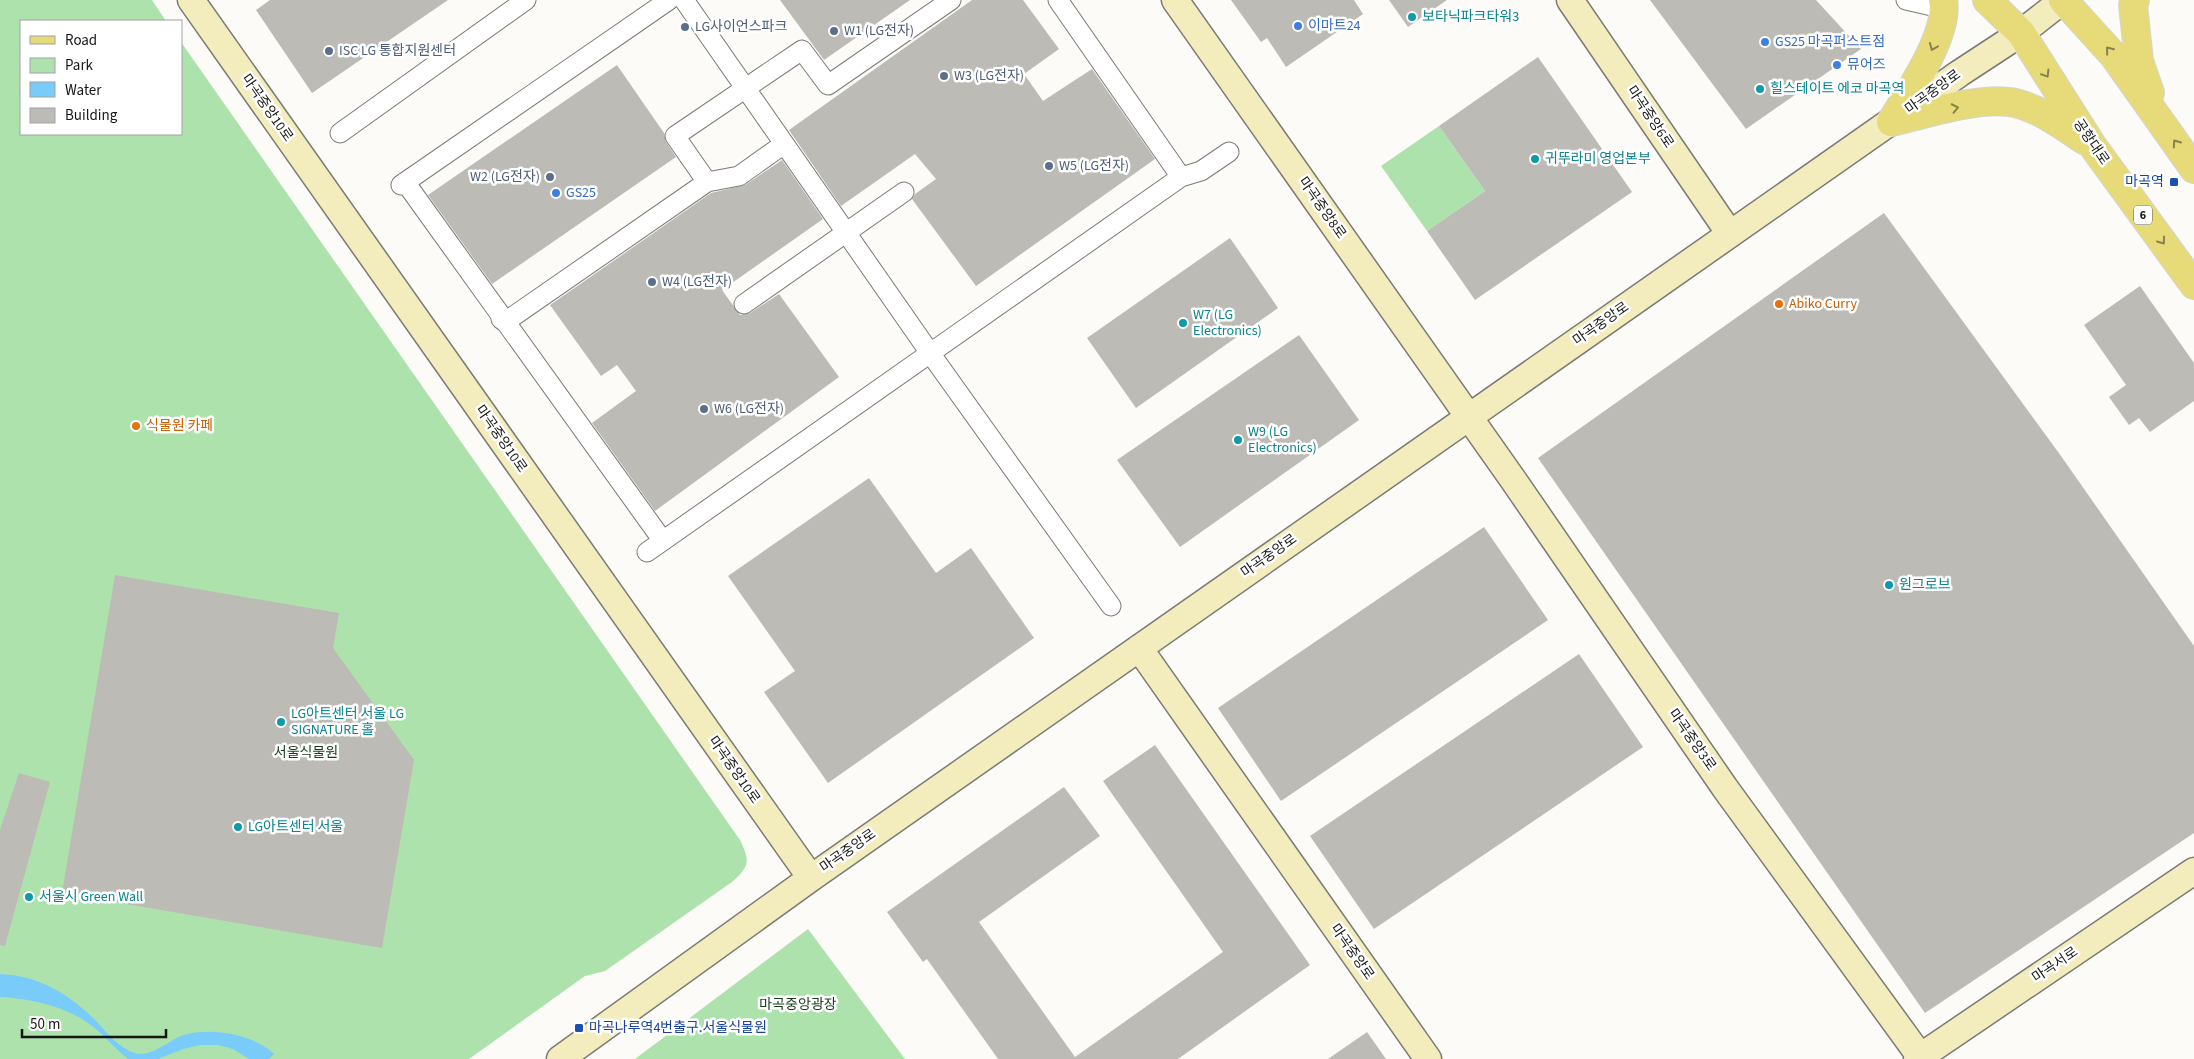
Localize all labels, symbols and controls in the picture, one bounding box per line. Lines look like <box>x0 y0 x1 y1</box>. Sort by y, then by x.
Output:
place label: 보타닉파크타워3 <box>1422 7 1519 27</box>
marker: 보타닉파크타워3 <box>1406 11 1418 23</box>
place label: 이마트24 <box>1308 16 1361 36</box>
place label: LG사이언스파크 <box>695 17 787 37</box>
legend <box>20 20 182 135</box>
marker: 이마트24 <box>1292 20 1304 32</box>
marker: LG사이언스파크 <box>679 21 691 33</box>
place label: W1 (LG전자) <box>844 21 914 41</box>
marker: W1 (LG전자) <box>828 25 840 37</box>
text: Road <box>65 30 97 51</box>
place label: GS25 마곡퍼스트점 <box>1775 32 1885 52</box>
marker: GS25 마곡퍼스트점 <box>1759 36 1771 48</box>
place label: ISC LG 통합지원센터 <box>339 41 456 61</box>
one-way arrow <box>1929 42 1939 51</box>
marker: ISC LG 통합지원센터 <box>323 45 335 57</box>
one-way arrow <box>2107 47 2115 56</box>
text: Park <box>65 55 94 76</box>
place label: 뮤어즈 <box>1847 55 1886 75</box>
marker: 뮤어즈 <box>1831 59 1843 71</box>
street label: 마곡중앙로 <box>1901 65 1965 119</box>
place label: W3 (LG전자) <box>954 66 1024 86</box>
one-way arrow <box>2039 69 2049 78</box>
street label: 마곡중앙10로 <box>236 70 298 146</box>
marker: W3 (LG전자) <box>938 70 950 82</box>
place label: 힐스테이트 에코 마곡역 <box>1770 79 1904 99</box>
text: Water <box>65 80 102 101</box>
street label: 마곡중앙6로 <box>1622 82 1678 152</box>
marker: 힐스테이트 에코 마곡역 <box>1754 83 1766 95</box>
one-way arrow <box>1951 103 1960 114</box>
text: Building <box>65 105 118 126</box>
street label: 공항대로 <box>2068 115 2114 169</box>
one-way arrow <box>2173 139 2182 149</box>
place label: 귀뚜라미 영업본부 <box>1545 149 1651 169</box>
marker: 귀뚜라미 영업본부 <box>1529 153 1541 165</box>
place label: W5 (LG전자) <box>1059 156 1129 176</box>
marker: W5 (LG전자) <box>1043 160 1055 172</box>
place label: W2 (LG전자) <box>470 167 540 187</box>
marker: W2 (LG전자) <box>544 171 556 183</box>
place label: 마곡역 <box>2125 172 2164 192</box>
street label: 마곡중앙8로 <box>1293 173 1351 243</box>
marker: 마곡역 <box>2168 176 2180 188</box>
place label: GS25 <box>566 183 596 203</box>
marker: GS25 <box>550 187 562 199</box>
road number: 6 <box>2134 206 2152 224</box>
one-way arrow <box>2156 235 2165 245</box>
place label: W4 (LG전자) <box>662 272 732 292</box>
marker: W4 (LG전자) <box>646 276 658 288</box>
place label: Abiko Curry <box>1789 294 1857 314</box>
street label: 마곡중앙로 <box>1569 297 1633 351</box>
marker: Abiko Curry <box>1773 298 1785 310</box>
place label: W7 (LG Electronics) <box>1193 305 1262 341</box>
marker: W7 (LG Electronics) <box>1177 317 1189 329</box>
place label: W6 (LG전자) <box>714 399 784 419</box>
street label: 마곡중앙10로 <box>470 401 532 477</box>
marker: W6 (LG전자) <box>698 403 710 415</box>
place label: 식물원 카페 <box>146 416 213 436</box>
marker: 식물원 카페 <box>130 420 142 432</box>
place label: W9 (LG Electronics) <box>1248 422 1317 458</box>
marker: W9 (LG Electronics) <box>1232 434 1244 446</box>
street label: 마곡중앙로 <box>1237 529 1301 583</box>
place label: 원그로브 <box>1899 575 1951 595</box>
marker: 원그로브 <box>1883 579 1895 591</box>
place label: LG아트센터 서울 LG SIGNATURE 홀 <box>291 704 404 740</box>
street label: 마곡중앙3로 <box>1663 705 1721 775</box>
marker: LG아트센터 서울 LG SIGNATURE 홀 <box>275 716 287 728</box>
street label: 마곡중앙10로 <box>703 732 765 808</box>
park label: 서울식물원 <box>274 743 338 763</box>
place label: LG아트센터 서울 <box>248 817 343 837</box>
marker: LG아트센터 서울 <box>232 821 244 833</box>
street label: 마곡중앙로 <box>816 824 880 878</box>
place label: 서울시 Green Wall <box>39 887 144 907</box>
marker: 서울시 Green Wall <box>23 891 35 903</box>
street label: 마곡중앙로 <box>1325 920 1379 984</box>
street label: 마곡서로 <box>2028 942 2082 988</box>
park label: 마곡중앙광장 <box>759 995 837 1015</box>
scale bar <box>22 1006 166 1038</box>
text: 50 m <box>30 1014 60 1035</box>
place label: 마곡나루역4번출구.서울식물원 <box>589 1018 767 1038</box>
marker: 마곡나루역4번출구.서울식물원 <box>573 1022 585 1034</box>

